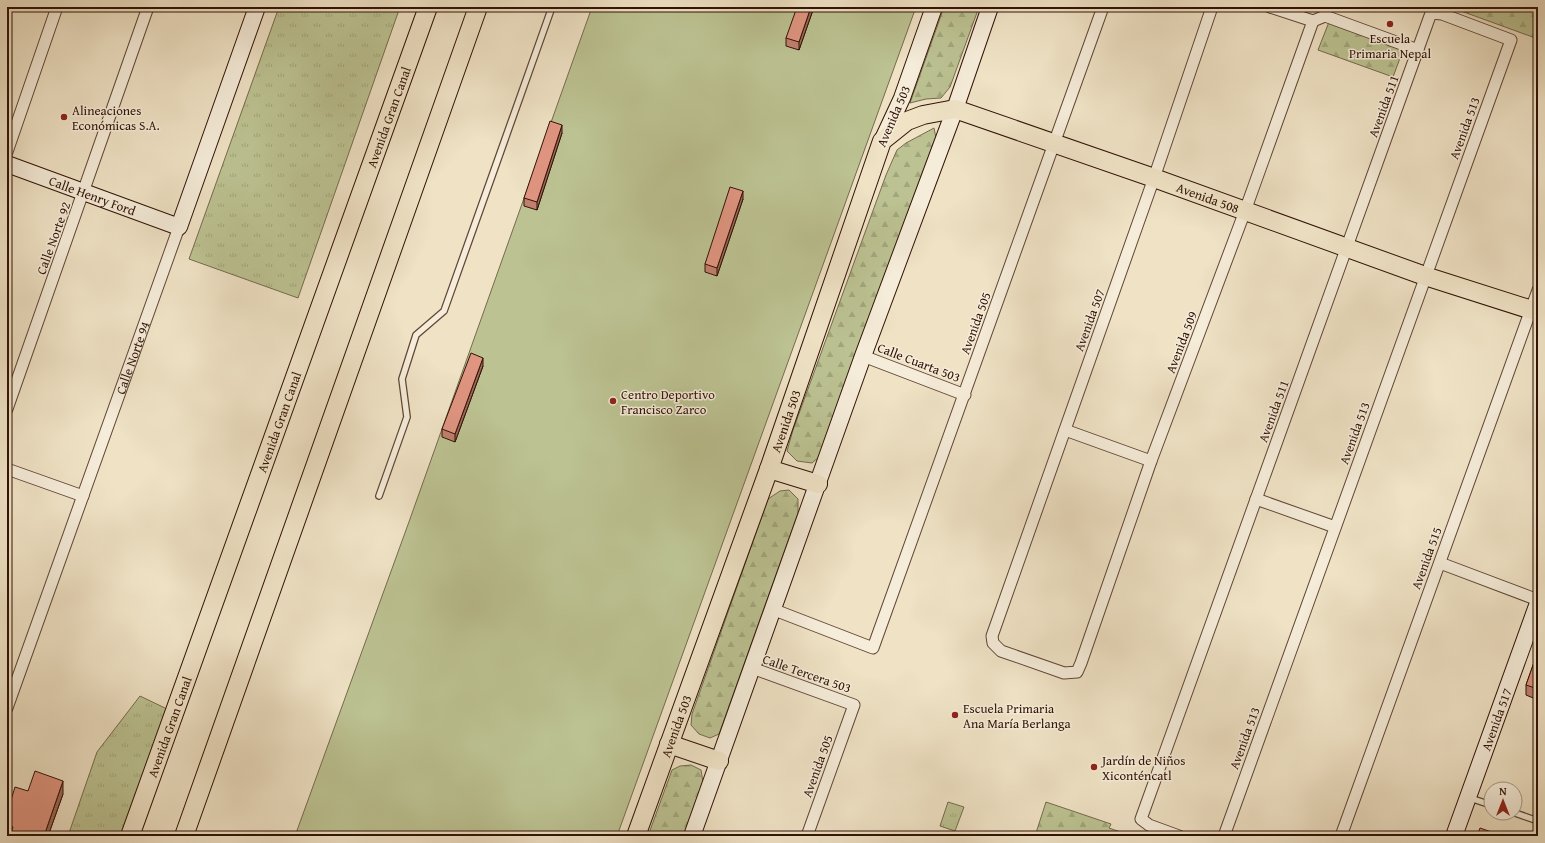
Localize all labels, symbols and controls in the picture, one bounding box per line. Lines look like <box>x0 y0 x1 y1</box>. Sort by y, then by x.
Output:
marker: Escuela Primaria Nepal <box>1385 19 1395 29</box>
place label: Escuela Primaria Nepal <box>1349 29 1431 63</box>
street label: Avenida Gran Canal <box>362 64 416 170</box>
street label: Avenida 511 <box>1363 72 1404 140</box>
street label: Avenida 503 <box>872 82 915 150</box>
street label: Avenida 513 <box>1444 94 1485 162</box>
place label: Alineaciones Económicas S.A. <box>72 101 160 135</box>
marker: Alineaciones Económicas S.A. <box>59 112 69 122</box>
street label: Calle Henry Ford <box>46 171 138 220</box>
street label: Avenida 508 <box>1174 178 1242 218</box>
street label: Calle Norte 92 <box>32 199 75 277</box>
street label: Avenida 507 <box>1069 286 1110 354</box>
street label: Avenida 505 <box>955 289 996 357</box>
street label: Avenida 509 <box>1161 308 1202 376</box>
street label: Calle Norte 94 <box>111 319 154 397</box>
street label: Calle Cuarta 503 <box>875 338 963 387</box>
street label: Avenida Gran Canal <box>252 369 306 475</box>
street label: Avenida 511 <box>1253 377 1294 445</box>
place label: Centro Deportivo Francisco Zarco <box>621 385 715 419</box>
street label: Avenida 503 <box>766 387 806 455</box>
marker: Centro Deportivo Francisco Zarco <box>608 396 618 406</box>
street label: Avenida 513 <box>1334 399 1375 467</box>
street label: Avenida 515 <box>1406 524 1447 592</box>
street label: Calle Tercera 503 <box>760 649 854 697</box>
street label: Avenida Gran Canal <box>143 674 197 780</box>
street label: Avenida 517 <box>1477 686 1517 753</box>
street label: Avenida 503 <box>656 692 696 760</box>
place label: Escuela Primaria Ana María Berlanga <box>963 699 1071 733</box>
street label: Avenida 513 <box>1224 704 1265 772</box>
marker: Escuela Primaria Ana María Berlanga <box>950 710 960 720</box>
street label: Avenida 505 <box>797 732 838 800</box>
place label: Jardín de Niños Xiconténcatl <box>1100 751 1185 785</box>
marker: Jardín de Niños Xiconténcatl <box>1089 762 1099 772</box>
north arrow <box>1483 781 1523 821</box>
text: N <box>1499 783 1507 799</box>

